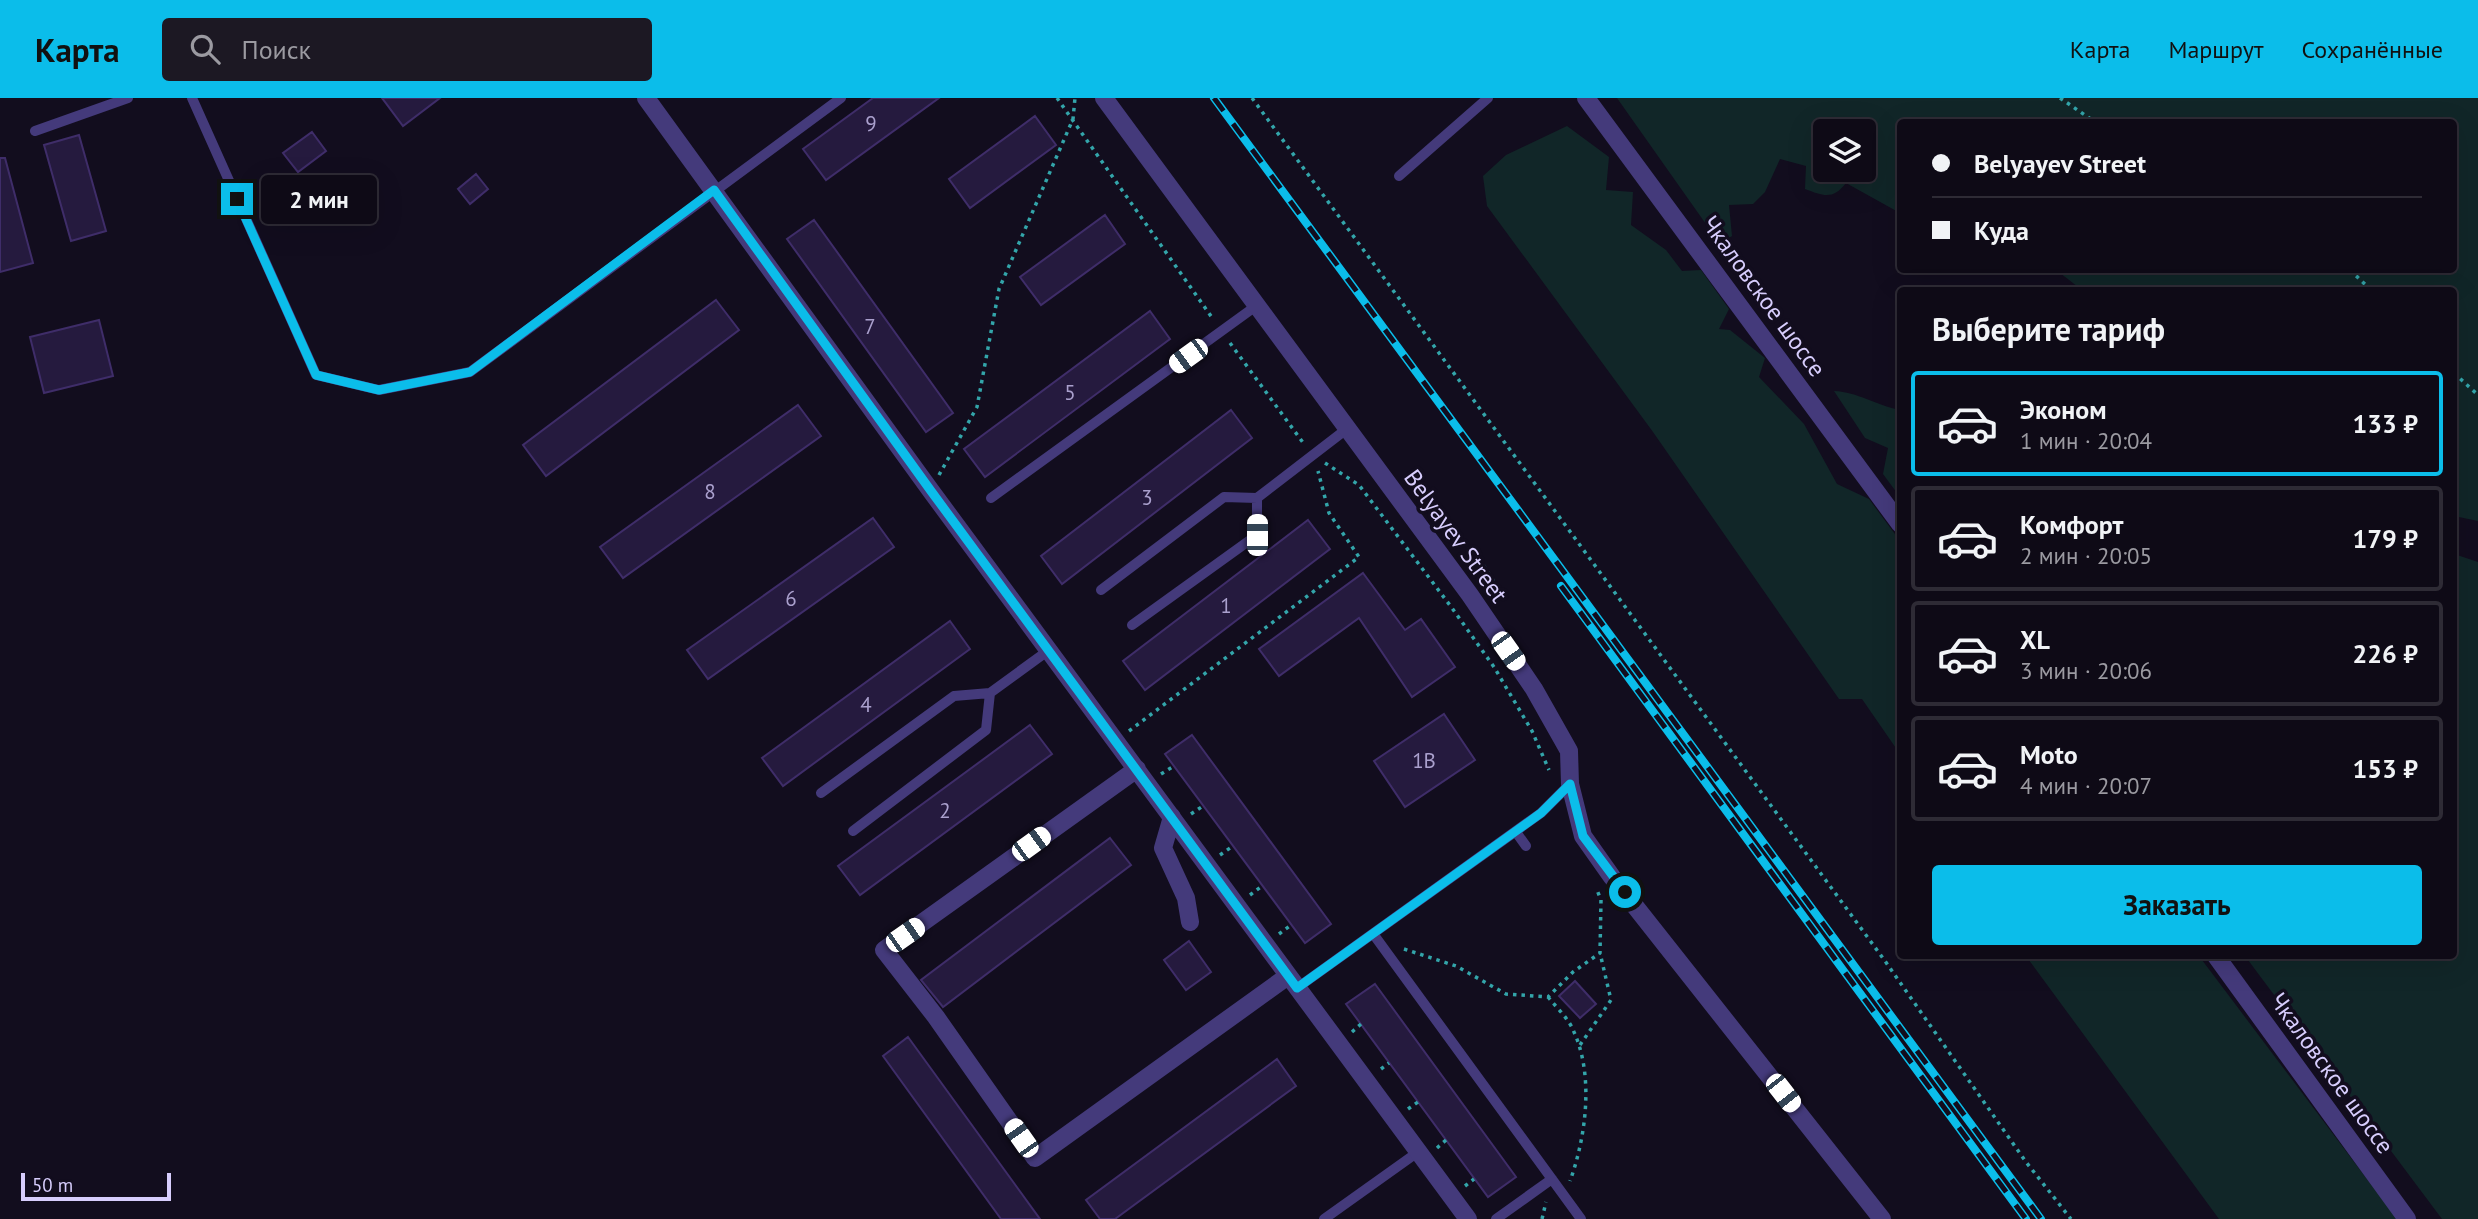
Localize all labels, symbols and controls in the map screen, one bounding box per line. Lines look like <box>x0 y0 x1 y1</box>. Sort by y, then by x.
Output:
search box <box>162 18 652 81</box>
text: Карта <box>35 28 120 71</box>
icon: search <box>186 30 224 68</box>
text: Поиск <box>242 33 311 66</box>
text: Карта <box>2070 34 2130 65</box>
text: Маршрут <box>2168 34 2263 65</box>
text: Сохранённые <box>2301 34 2443 65</box>
house number: 9 <box>865 110 877 137</box>
map controls <box>1813 119 1876 182</box>
button: layers <box>1813 119 1876 182</box>
text: Belyayev Street <box>1974 147 2146 180</box>
callout: 2 мин <box>262 174 377 224</box>
route end <box>221 183 253 215</box>
text: 2 мин <box>289 185 349 214</box>
street label: Чкаловское шоссе <box>1695 209 1833 383</box>
text: Куда <box>1974 214 2029 247</box>
text: Выберите тариф <box>1932 308 2165 350</box>
house number: 7 <box>864 313 876 340</box>
car <box>1165 335 1212 377</box>
house number: 5 <box>1064 379 1076 406</box>
icon: car <box>1936 392 1999 455</box>
text: Эконом <box>2020 393 2107 426</box>
text: 133 ₽ <box>2352 407 2418 440</box>
text: 1 мин · 20:04 <box>2020 426 2152 455</box>
street label: Belyayev Street <box>1397 463 1515 609</box>
house number: 8 <box>704 478 716 505</box>
house number: 3 <box>1141 484 1153 511</box>
icon: car <box>1936 507 1999 570</box>
text: Комфорт <box>2020 508 2123 541</box>
car <box>1247 514 1268 556</box>
text: 179 ₽ <box>2352 522 2418 555</box>
text: 2 мин · 20:05 <box>2020 541 2152 570</box>
house number: 6 <box>785 585 797 612</box>
house number: 1 <box>1220 592 1232 619</box>
icon: car <box>1936 622 1999 685</box>
text: XL <box>2020 623 2050 656</box>
car <box>1488 628 1529 674</box>
text: 226 ₽ <box>2352 637 2418 670</box>
text: 3 мин · 20:06 <box>2020 656 2152 685</box>
house number: 4 <box>860 691 872 718</box>
icon: car <box>1936 737 1999 800</box>
text: Moto <box>2020 738 2078 771</box>
house number: 1В <box>1412 747 1436 774</box>
text: 153 ₽ <box>2352 752 2418 785</box>
text: 4 мин · 20:07 <box>2020 771 2152 800</box>
house number: 2 <box>939 797 951 824</box>
car <box>1008 823 1055 865</box>
button: Заказать <box>1932 865 2422 945</box>
route start <box>1609 876 1641 908</box>
car <box>882 914 929 956</box>
street label: Чкаловское шоссе <box>2263 986 2401 1160</box>
car <box>1762 1070 1805 1116</box>
car <box>1001 1115 1042 1161</box>
scale bar <box>21 1170 172 1202</box>
text: 50 m <box>32 1173 73 1197</box>

